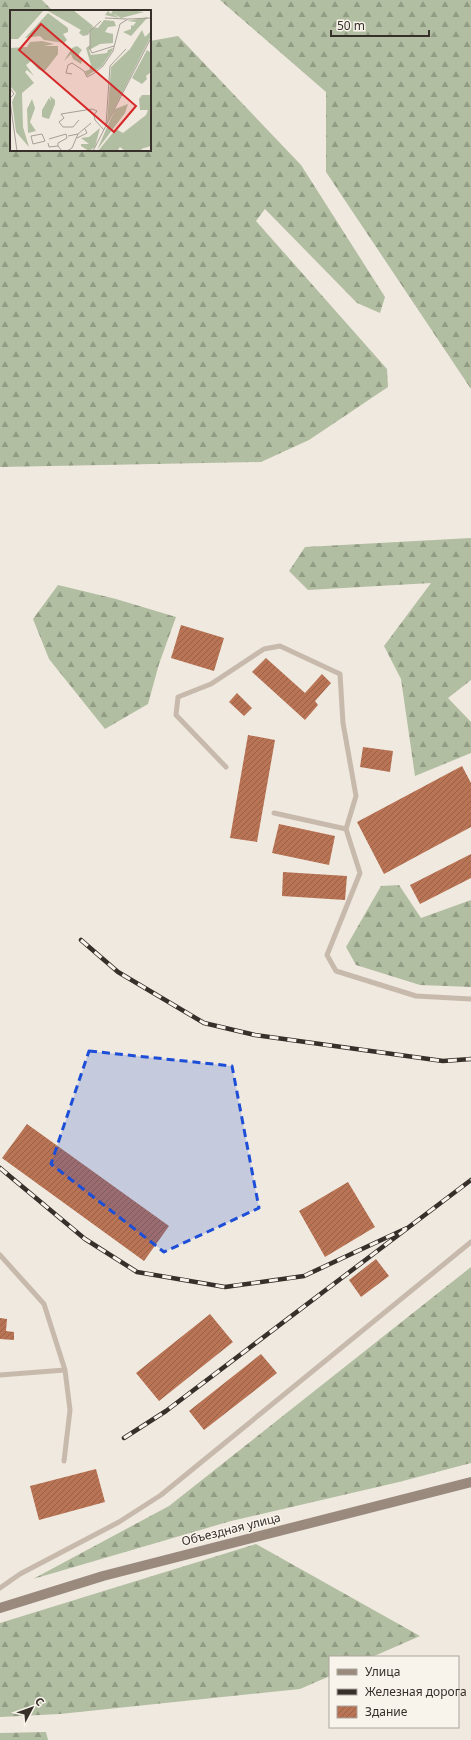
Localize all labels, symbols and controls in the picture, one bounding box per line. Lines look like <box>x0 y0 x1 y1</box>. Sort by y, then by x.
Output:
inset map <box>10 10 151 151</box>
scale bar <box>331 12 429 38</box>
text: 50 m <box>337 17 365 34</box>
street label: Объездная улица <box>180 1508 282 1550</box>
legend <box>329 1656 459 1728</box>
text: Улица <box>365 1663 400 1680</box>
text: Железная дорога <box>365 1683 467 1700</box>
north arrow <box>12 1688 52 1728</box>
text: С <box>32 1694 48 1709</box>
text: Здание <box>365 1703 408 1720</box>

